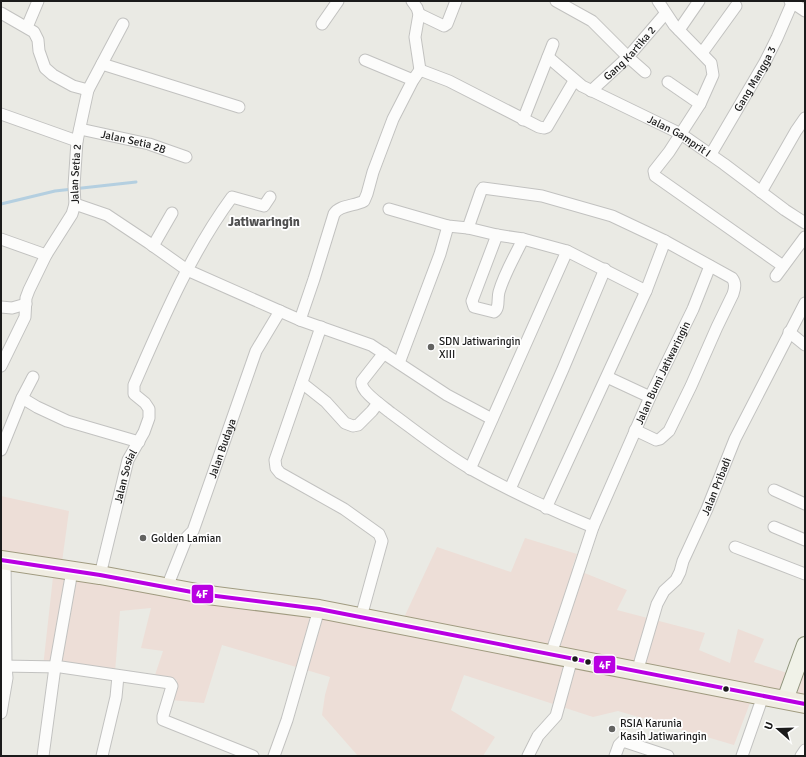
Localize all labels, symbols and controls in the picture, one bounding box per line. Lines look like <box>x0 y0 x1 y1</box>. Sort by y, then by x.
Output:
street label: Gang Kartika 2 <box>601 24 659 83</box>
street label: Gang Mangga 3 <box>731 44 779 114</box>
street label: Jalan Gamprit I <box>645 113 713 160</box>
street label: Jalan Setia 2B <box>100 128 168 157</box>
street label: Jalan Setia 2 <box>68 144 84 204</box>
district label: Jatiwaringin <box>228 214 300 230</box>
street label: Jalan Bumi Jatiwaringin <box>633 319 693 426</box>
place label: SDN Jatiwaringin XIII <box>439 335 520 361</box>
marker: SDN Jatiwaringin XIII <box>426 342 436 352</box>
street label: Jalan Budaya <box>206 417 239 480</box>
street label: Jalan Sosial <box>112 447 140 505</box>
street label: Jalan Pribadi <box>699 456 734 517</box>
place label: Golden Lamian <box>151 532 221 545</box>
marker: Golden Lamian <box>138 533 148 543</box>
line badge: 4F <box>191 584 214 604</box>
text: 4F <box>196 588 208 601</box>
unlabelled marker <box>570 654 580 664</box>
line badge: 4F <box>593 655 616 674</box>
unlabelled marker <box>583 657 593 667</box>
text: 4F <box>599 659 611 672</box>
unlabelled marker <box>721 684 731 694</box>
north arrow <box>758 709 798 749</box>
place label: RSIA Karunia Kasih Jatiwaringin <box>620 717 707 743</box>
text: U <box>762 720 776 731</box>
marker: RSIA Karunia Kasih Jatiwaringin <box>607 724 617 734</box>

